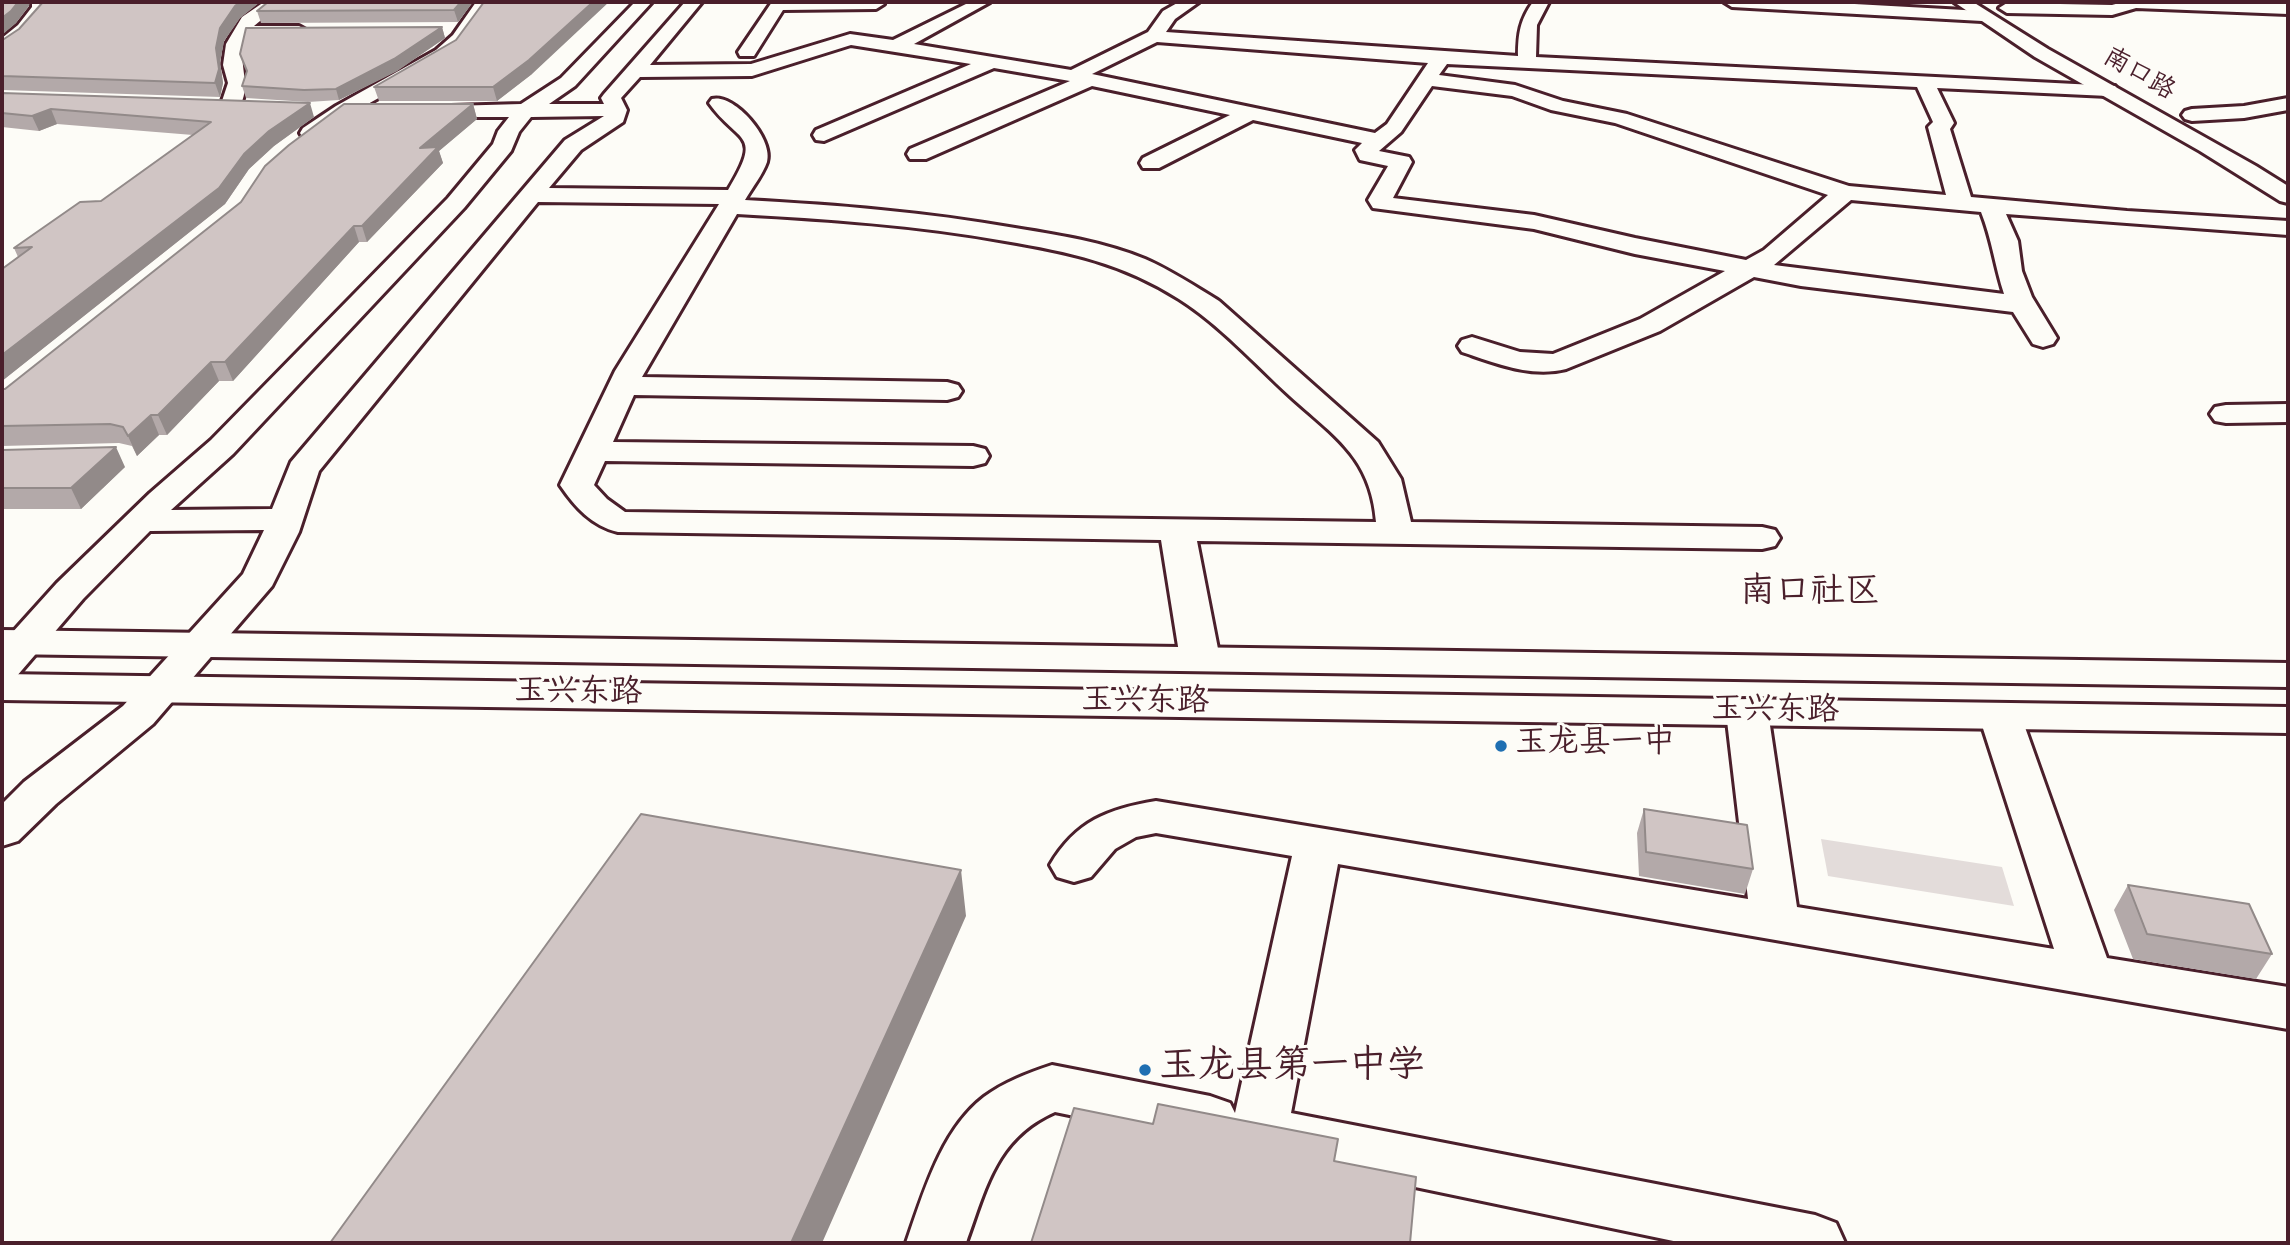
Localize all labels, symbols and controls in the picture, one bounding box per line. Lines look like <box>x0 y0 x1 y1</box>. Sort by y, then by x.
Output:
street label: 南口路 <box>2096 43 2180 109</box>
district label: 南口社区 <box>1740 574 1880 616</box>
street label: 玉兴东路 <box>514 675 642 715</box>
street label: 玉兴东路 <box>1081 684 1209 724</box>
street label: 玉兴东路 <box>1711 693 1839 733</box>
place label: 玉龙县一中 <box>1515 727 1675 765</box>
marker: 玉龙县一中 <box>1493 738 1509 754</box>
place label: 玉龙县第一中学 <box>1159 1047 1425 1093</box>
marker: 玉龙县第一中学 <box>1137 1062 1153 1078</box>

